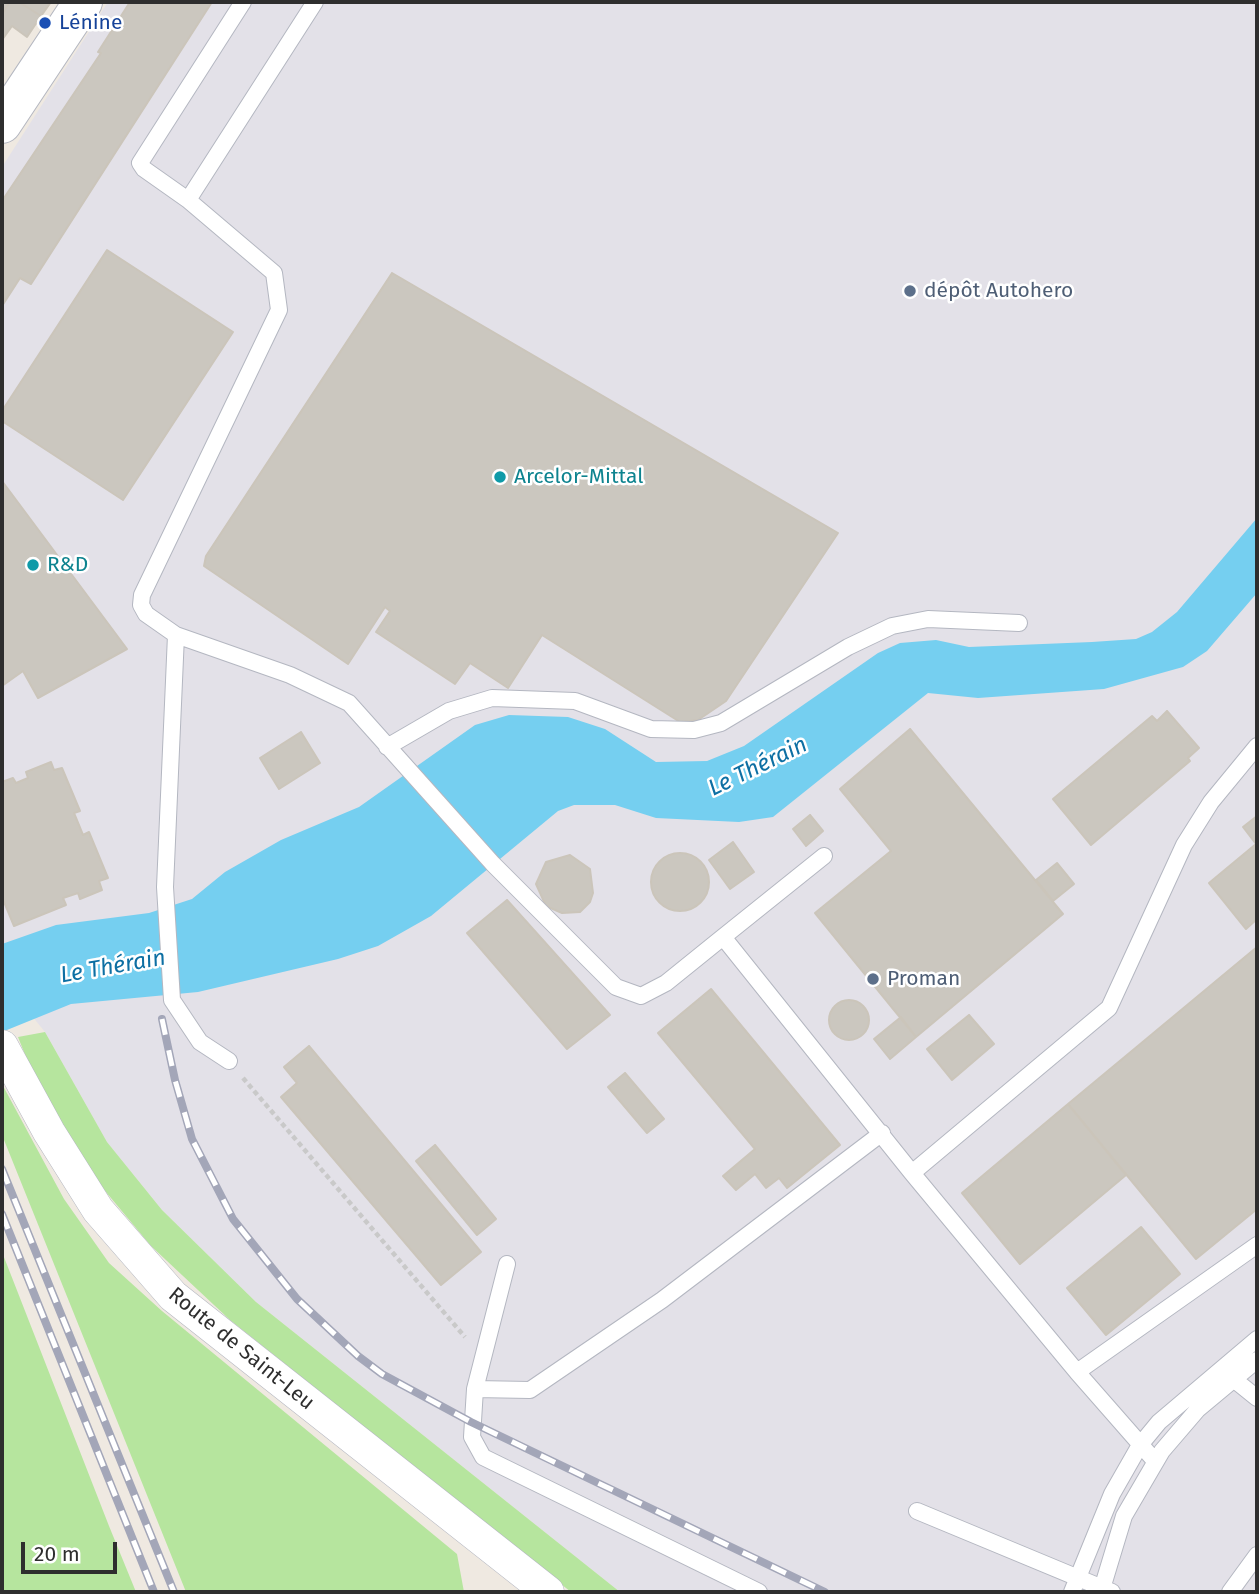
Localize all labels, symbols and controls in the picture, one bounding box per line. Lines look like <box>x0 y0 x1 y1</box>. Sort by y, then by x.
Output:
place label: Lénine <box>59 10 122 36</box>
marker: Lénine <box>37 15 53 31</box>
place label: dépôt Autohero <box>924 278 1073 304</box>
marker: dépôt Autohero <box>902 283 918 299</box>
place label: Arcelor-Mittal <box>514 464 643 490</box>
marker: Arcelor-Mittal <box>492 469 508 485</box>
place label: R&D <box>47 552 88 578</box>
marker: R&D <box>25 557 41 573</box>
water label: Le Thérain <box>704 731 812 803</box>
water label: Le Thérain <box>58 944 168 990</box>
place label: Proman <box>887 966 960 992</box>
marker: Proman <box>865 971 881 987</box>
street label: Route de Saint-Leu <box>163 1282 319 1416</box>
scale bar <box>24 1528 121 1572</box>
text: 20 m <box>34 1541 80 1567</box>

